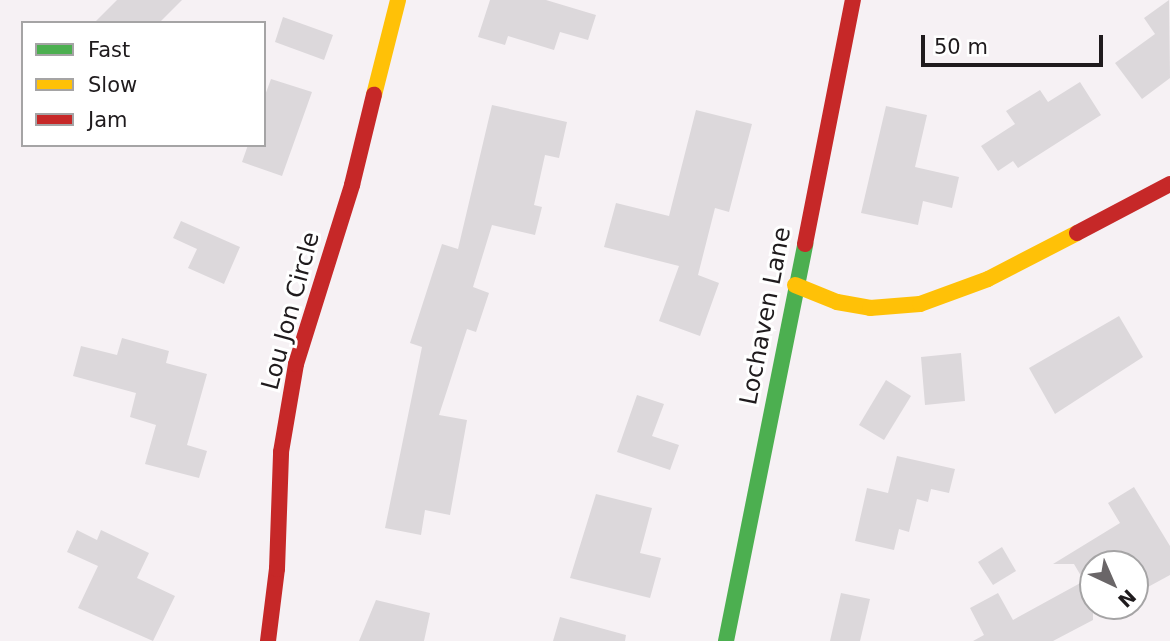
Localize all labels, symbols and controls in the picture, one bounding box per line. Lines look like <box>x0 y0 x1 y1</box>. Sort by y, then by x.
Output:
legend <box>21 21 266 147</box>
scale bar <box>925 21 1107 65</box>
text: 50 m <box>934 35 988 59</box>
text: Fast <box>88 38 130 62</box>
text: Slow <box>88 73 137 97</box>
text: Jam <box>88 108 128 132</box>
street label: Lochaven Lane <box>735 225 797 407</box>
street label: Lou Jon Circle <box>256 229 326 393</box>
north arrow <box>1079 550 1149 620</box>
text: N <box>1114 585 1141 612</box>

